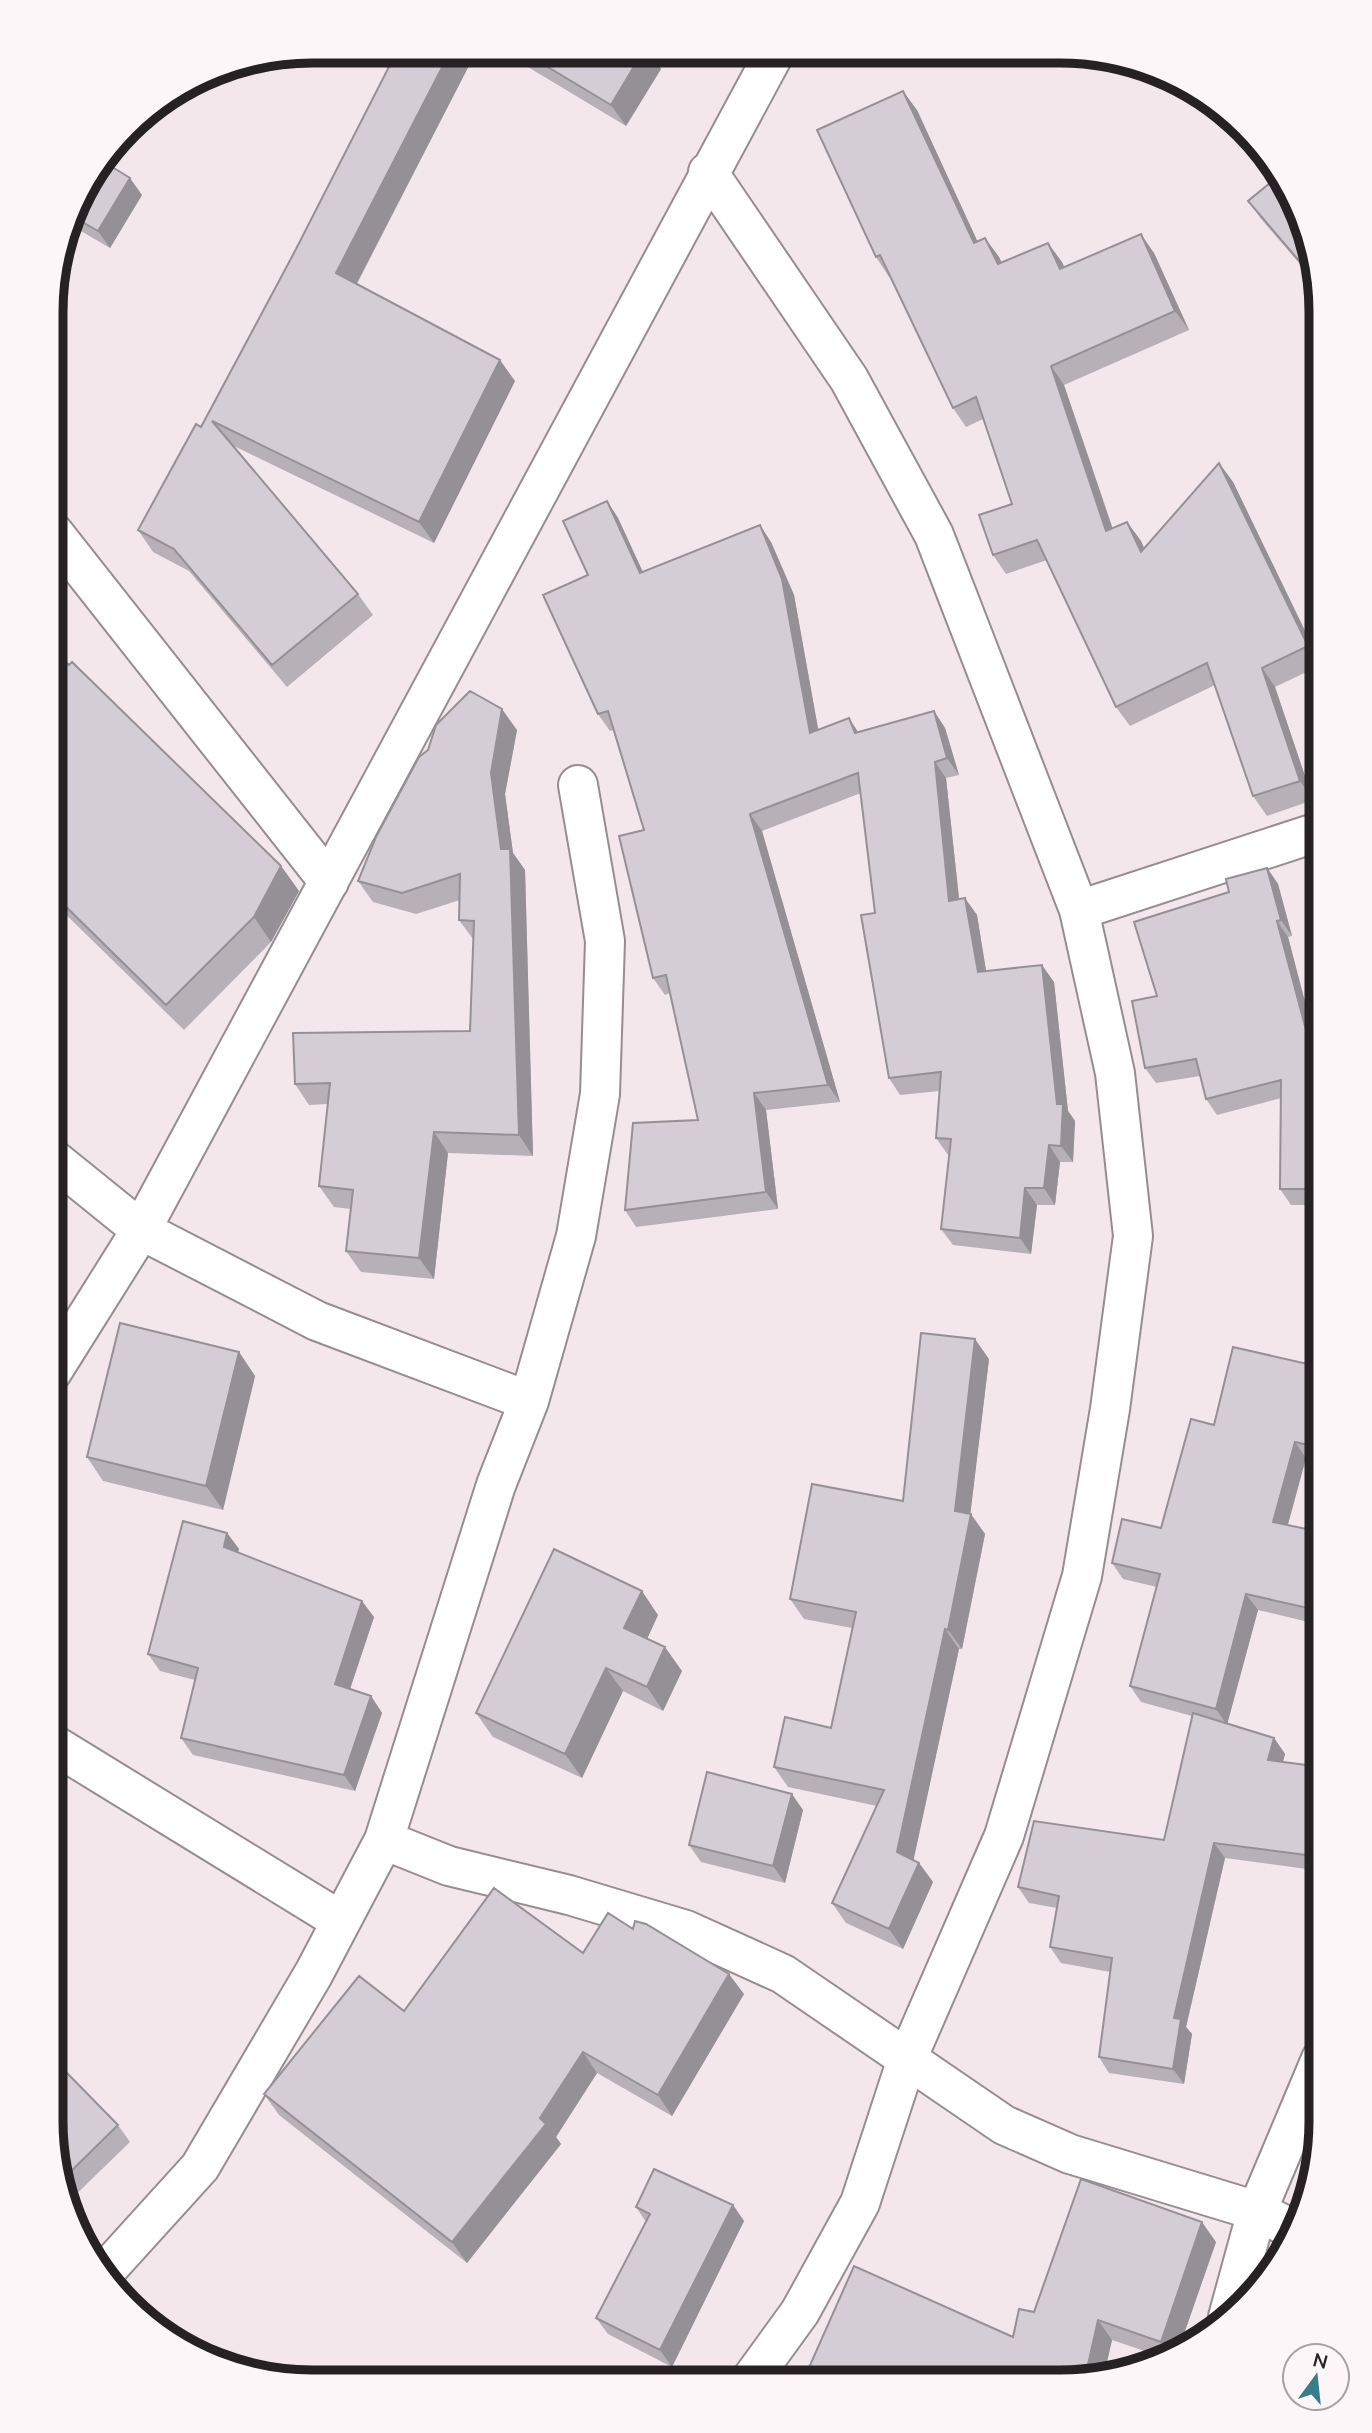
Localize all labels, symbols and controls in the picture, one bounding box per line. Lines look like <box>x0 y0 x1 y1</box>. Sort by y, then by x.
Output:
north arrow <box>1281 2342 1351 2412</box>
text: N <box>1310 2347 1330 2374</box>

